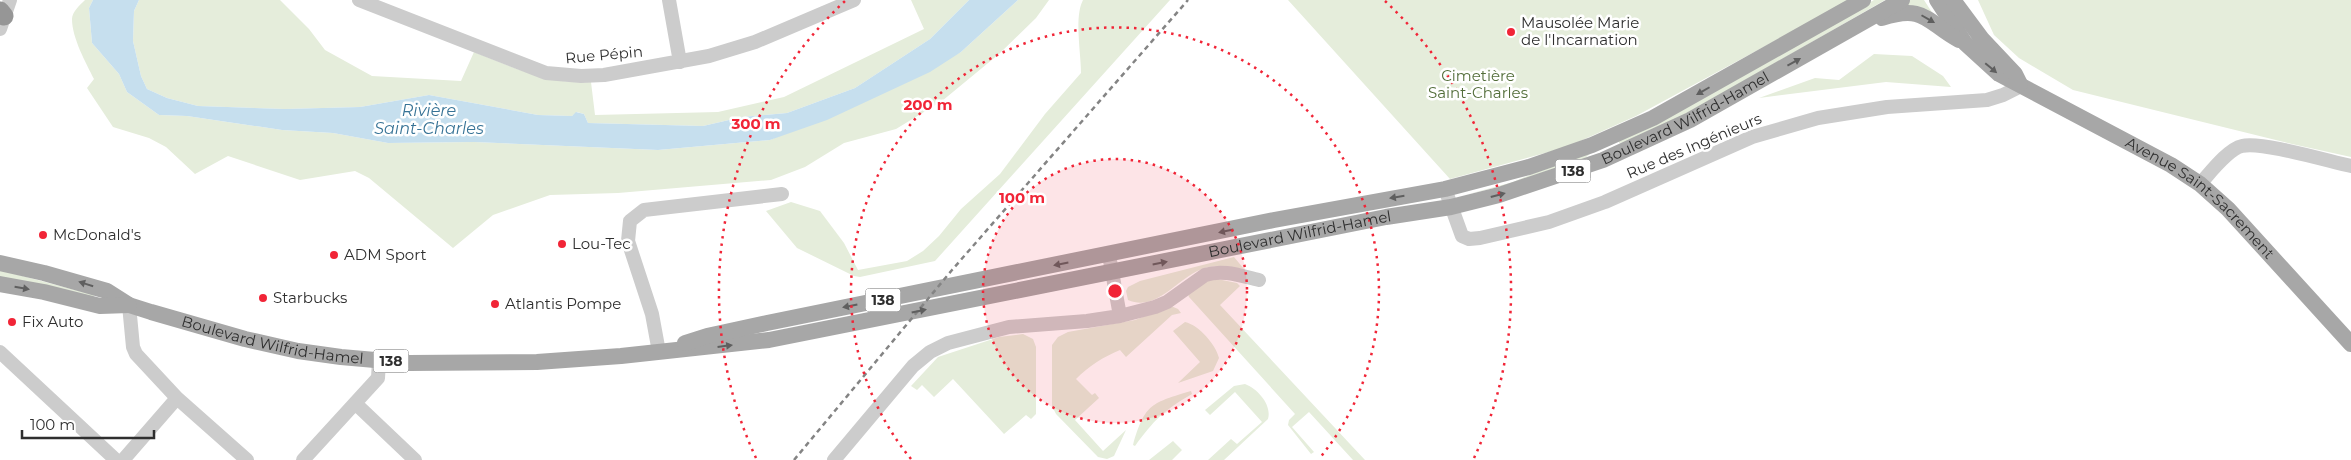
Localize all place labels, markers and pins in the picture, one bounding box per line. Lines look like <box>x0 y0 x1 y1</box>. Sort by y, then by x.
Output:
place label: Mausolée Marie de l'Incarnation <box>1521 13 1639 49</box>
marker: Mausolée Marie de l'Incarnation <box>1505 26 1517 38</box>
place label: McDonald's <box>53 225 141 244</box>
marker: McDonald's <box>37 229 49 241</box>
place label: Lou-Tec <box>572 234 631 253</box>
marker: Lou-Tec <box>556 238 568 250</box>
place label: ADM Sport <box>344 245 427 264</box>
marker: ADM Sport <box>328 249 340 261</box>
centre of rings <box>1106 282 1124 300</box>
place label: Starbucks <box>273 288 347 307</box>
marker: Starbucks <box>257 292 269 304</box>
place label: Atlantis Pompe <box>505 294 621 313</box>
marker: Atlantis Pompe <box>489 298 501 310</box>
place label: Fix Auto <box>22 312 83 331</box>
marker: Fix Auto <box>6 316 18 328</box>

